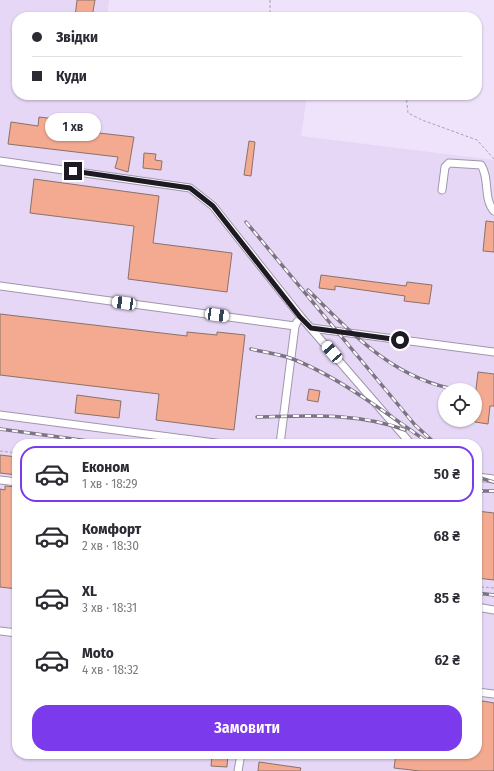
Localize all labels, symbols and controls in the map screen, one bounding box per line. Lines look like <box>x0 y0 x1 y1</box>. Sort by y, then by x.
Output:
text: Звідки <box>56 28 98 46</box>
text: Куди <box>56 67 87 85</box>
callout: 1 хв <box>45 113 101 141</box>
text: 1 хв <box>63 119 83 134</box>
route end <box>64 162 82 180</box>
car <box>111 295 137 311</box>
car <box>204 307 230 323</box>
route start <box>391 331 409 349</box>
car <box>320 339 344 365</box>
map controls <box>438 383 482 427</box>
button: locate <box>438 383 482 427</box>
icon: car <box>34 456 70 492</box>
text: Економ <box>82 458 129 476</box>
text: 50 ₴ <box>434 465 460 483</box>
text: 1 хв · 18:29 <box>82 476 138 491</box>
icon: car <box>34 518 70 554</box>
text: Комфорт <box>82 520 141 538</box>
text: 68 ₴ <box>433 527 460 545</box>
text: 2 хв · 18:30 <box>82 538 139 553</box>
icon: car <box>34 580 70 616</box>
text: XL <box>82 582 97 600</box>
text: 85 ₴ <box>434 589 460 607</box>
text: 3 хв · 18:31 <box>82 600 137 615</box>
icon: car <box>34 642 70 678</box>
text: Moto <box>82 644 114 662</box>
text: 62 ₴ <box>435 651 460 669</box>
text: 4 хв · 18:32 <box>82 662 138 677</box>
button: Замовити <box>32 705 462 751</box>

